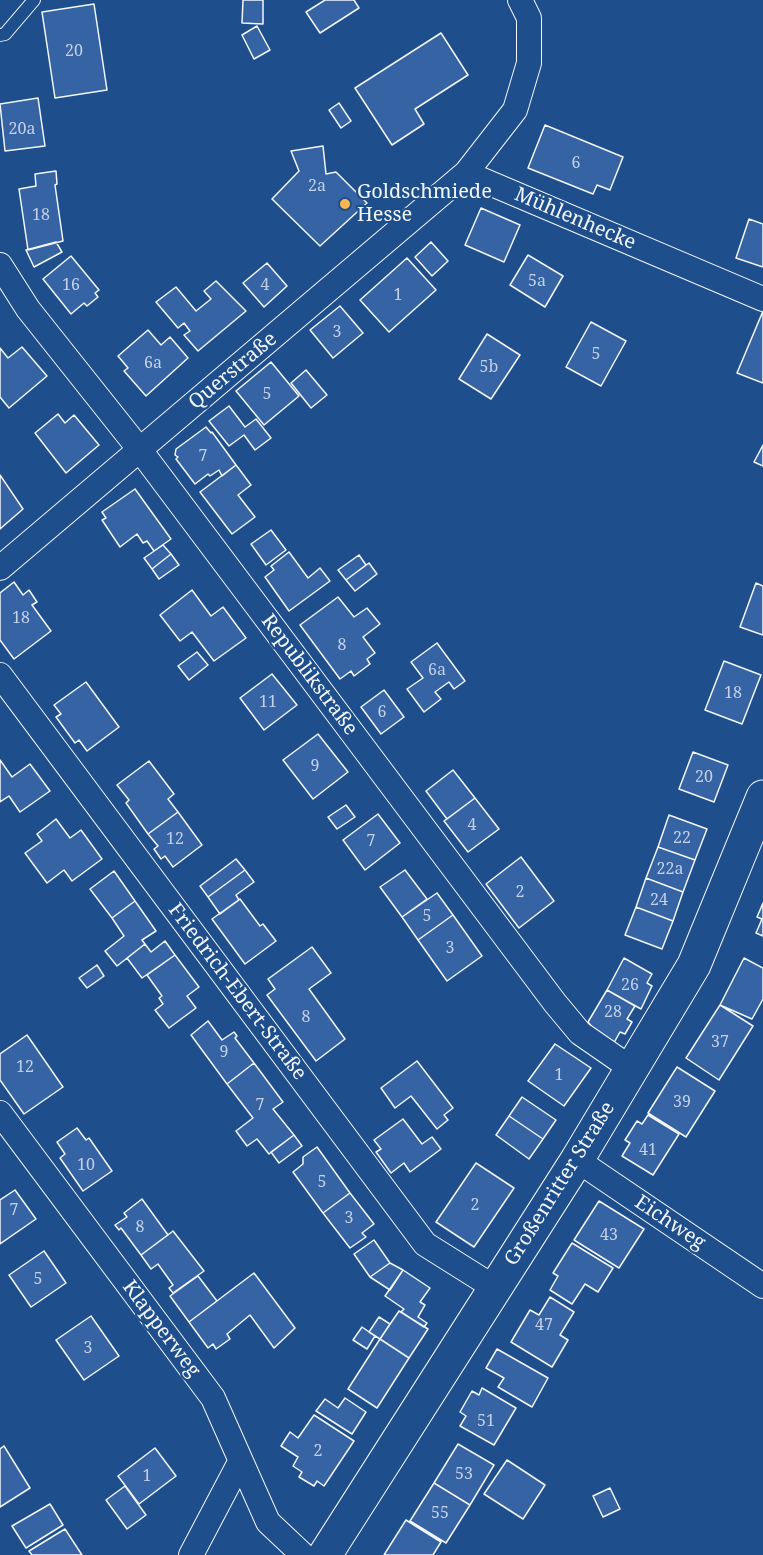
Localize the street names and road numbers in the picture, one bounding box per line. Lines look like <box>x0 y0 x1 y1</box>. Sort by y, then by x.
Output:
street label: Mühlenhecke <box>511 183 639 255</box>
street label: Querstraße <box>184 327 282 415</box>
street label: Republikstraße <box>256 610 362 740</box>
street label: Friedrich-Ebert-Straße <box>163 899 311 1085</box>
street label: Großenritter Straße <box>500 1098 620 1270</box>
street label: Eichweg <box>630 1191 710 1255</box>
street label: Klapperweg <box>117 1276 205 1382</box>

